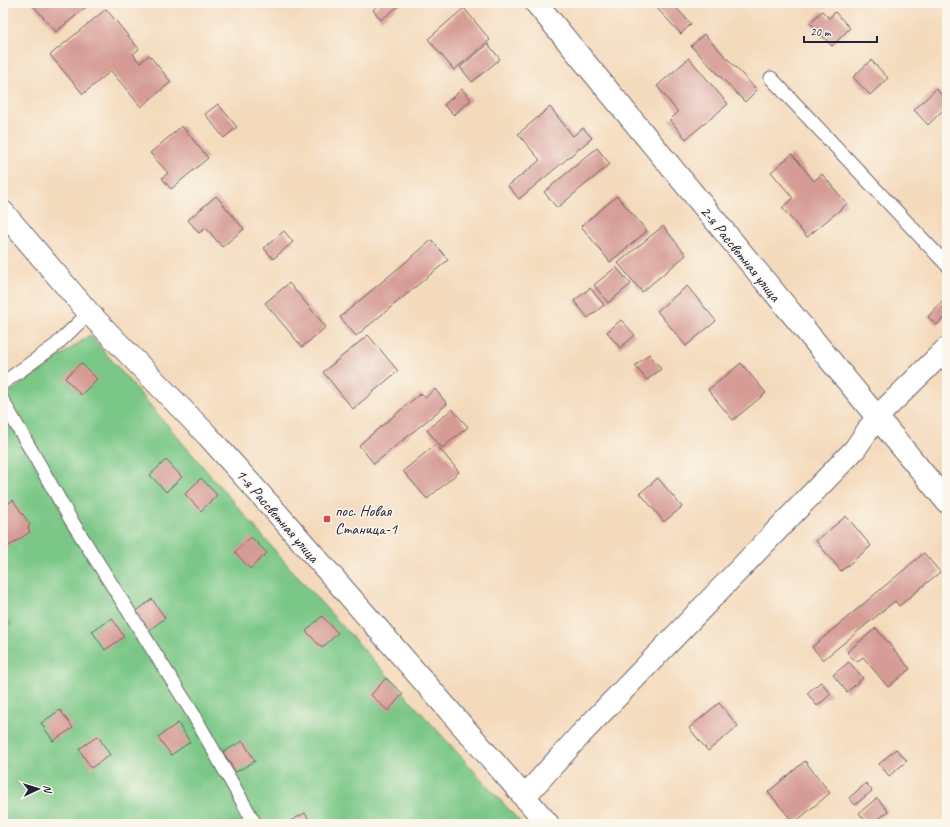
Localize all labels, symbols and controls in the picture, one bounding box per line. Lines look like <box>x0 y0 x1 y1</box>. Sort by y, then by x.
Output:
scale bar <box>804 18 877 44</box>
text: 20 m <box>810 24 832 40</box>
street label: 2-я Рассветная улица <box>695 202 786 307</box>
street label: 1-я Рассветная улица <box>231 465 324 568</box>
place label: пос. Новая Станица-1 <box>335 501 398 539</box>
marker: пос. Новая Станица-1 <box>322 514 332 524</box>
north arrow <box>18 769 58 809</box>
text: N <box>41 784 55 794</box>

